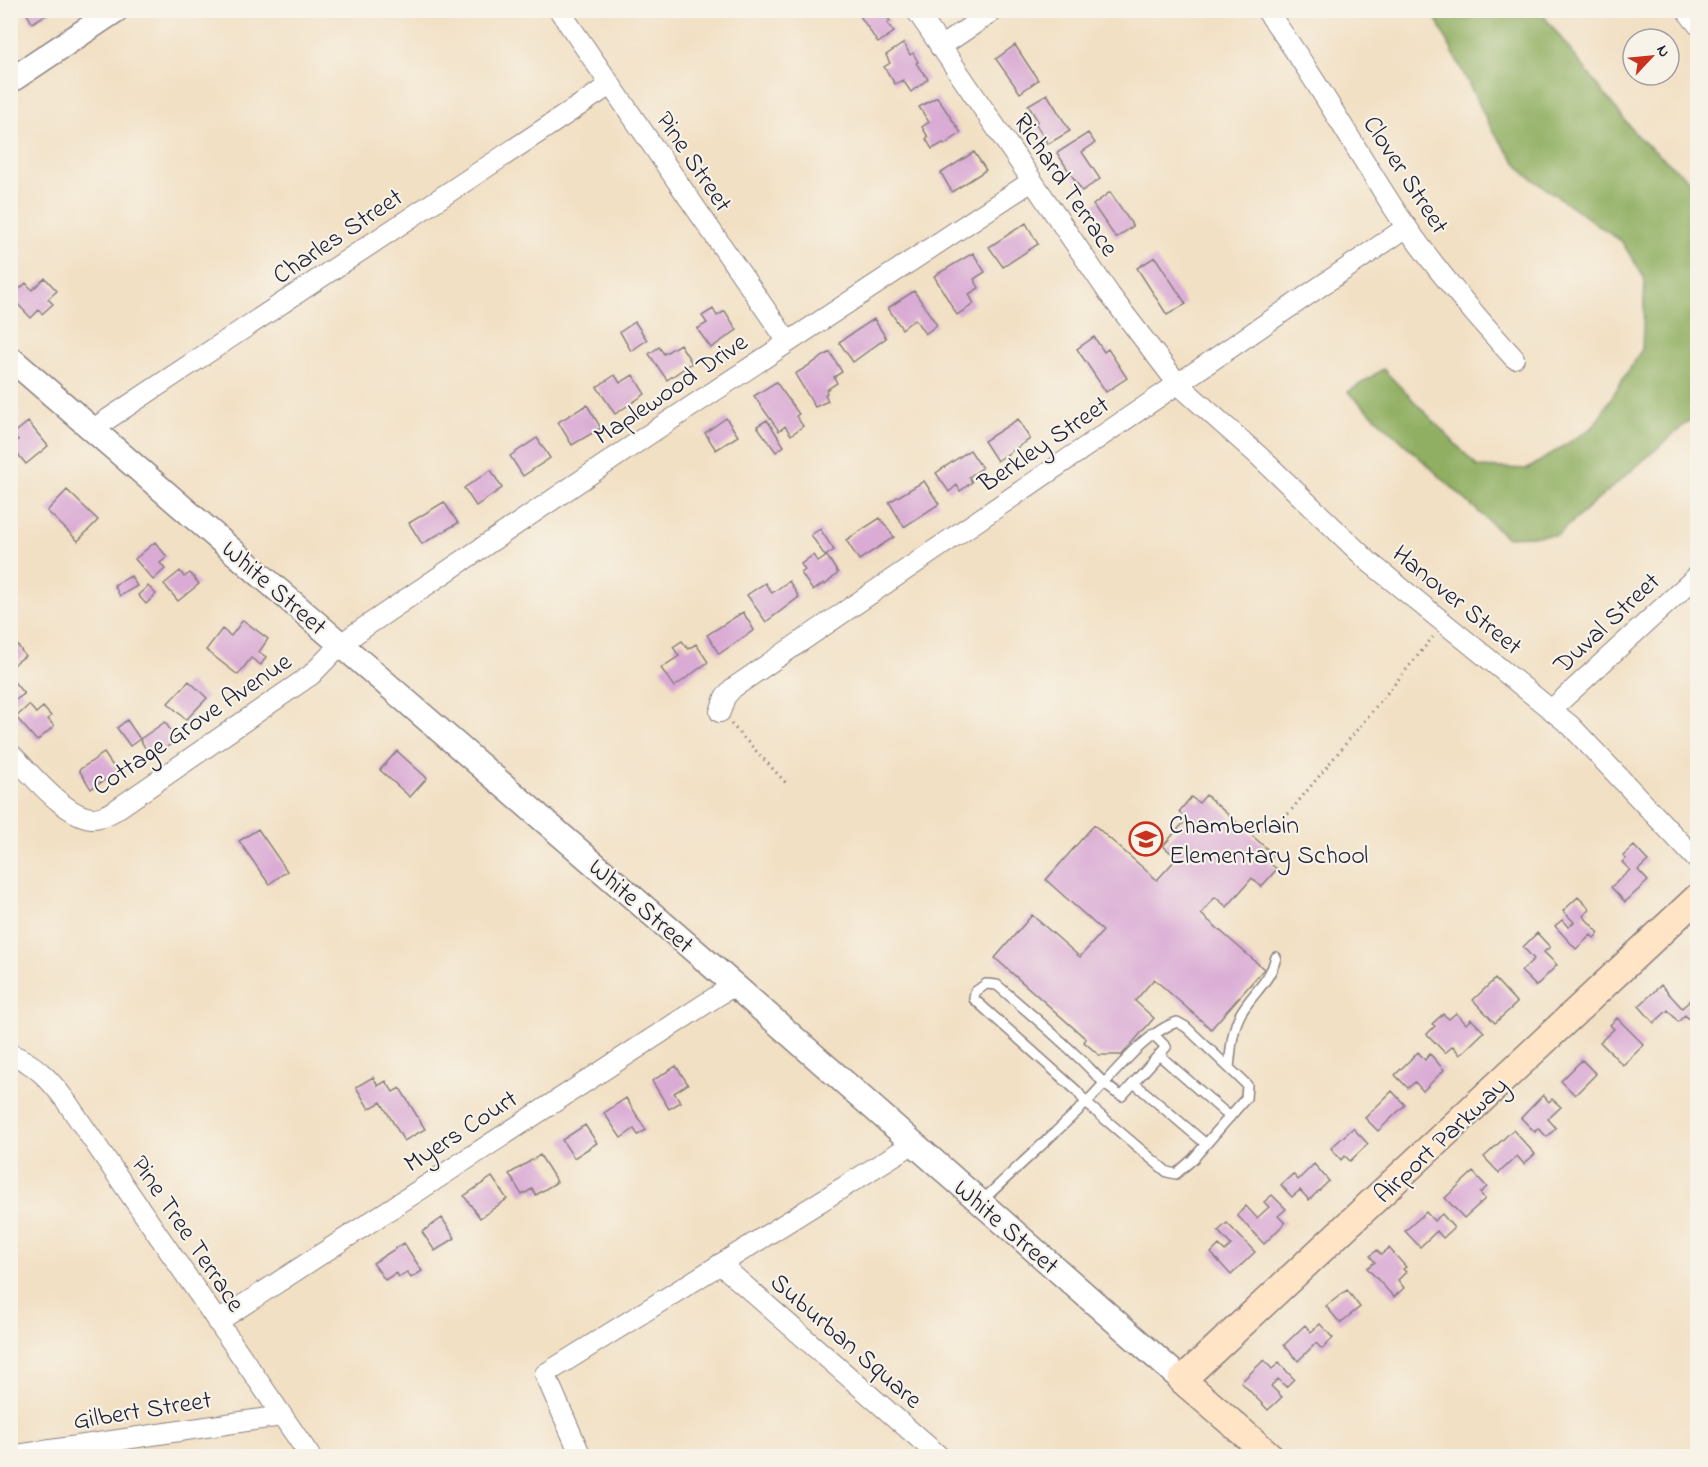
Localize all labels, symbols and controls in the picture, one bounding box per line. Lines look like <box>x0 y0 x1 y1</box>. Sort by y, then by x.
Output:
north arrow <box>1621 27 1681 87</box>
text: N <box>1650 41 1676 62</box>
street label: Pine Street <box>645 105 740 221</box>
street label: Richard Terrace <box>1002 106 1127 265</box>
street label: Clover Street <box>1352 109 1457 243</box>
street label: Charles Street <box>266 180 412 295</box>
street label: Maplewood Drive <box>587 325 757 456</box>
street label: Berkley Street <box>971 387 1118 504</box>
street label: White Street <box>212 532 335 646</box>
street label: Hanover Street <box>1383 537 1530 666</box>
street label: Duval Street <box>1545 564 1670 685</box>
street label: Cottage Grove Avenue <box>85 644 300 807</box>
place label: Chamberlain Elementary School <box>1169 808 1368 876</box>
school or university icon: Chamberlain Elementary School <box>1128 821 1164 857</box>
street label: White Street <box>579 850 702 964</box>
street label: Airport Parkway <box>1366 1069 1518 1214</box>
street label: Myers Court <box>397 1081 526 1184</box>
street label: Pine Tree Terrace <box>120 1149 253 1321</box>
street label: White Street <box>944 1171 1067 1285</box>
street label: Suburban Square <box>760 1265 930 1420</box>
street label: Gilbert Street <box>71 1382 215 1442</box>

